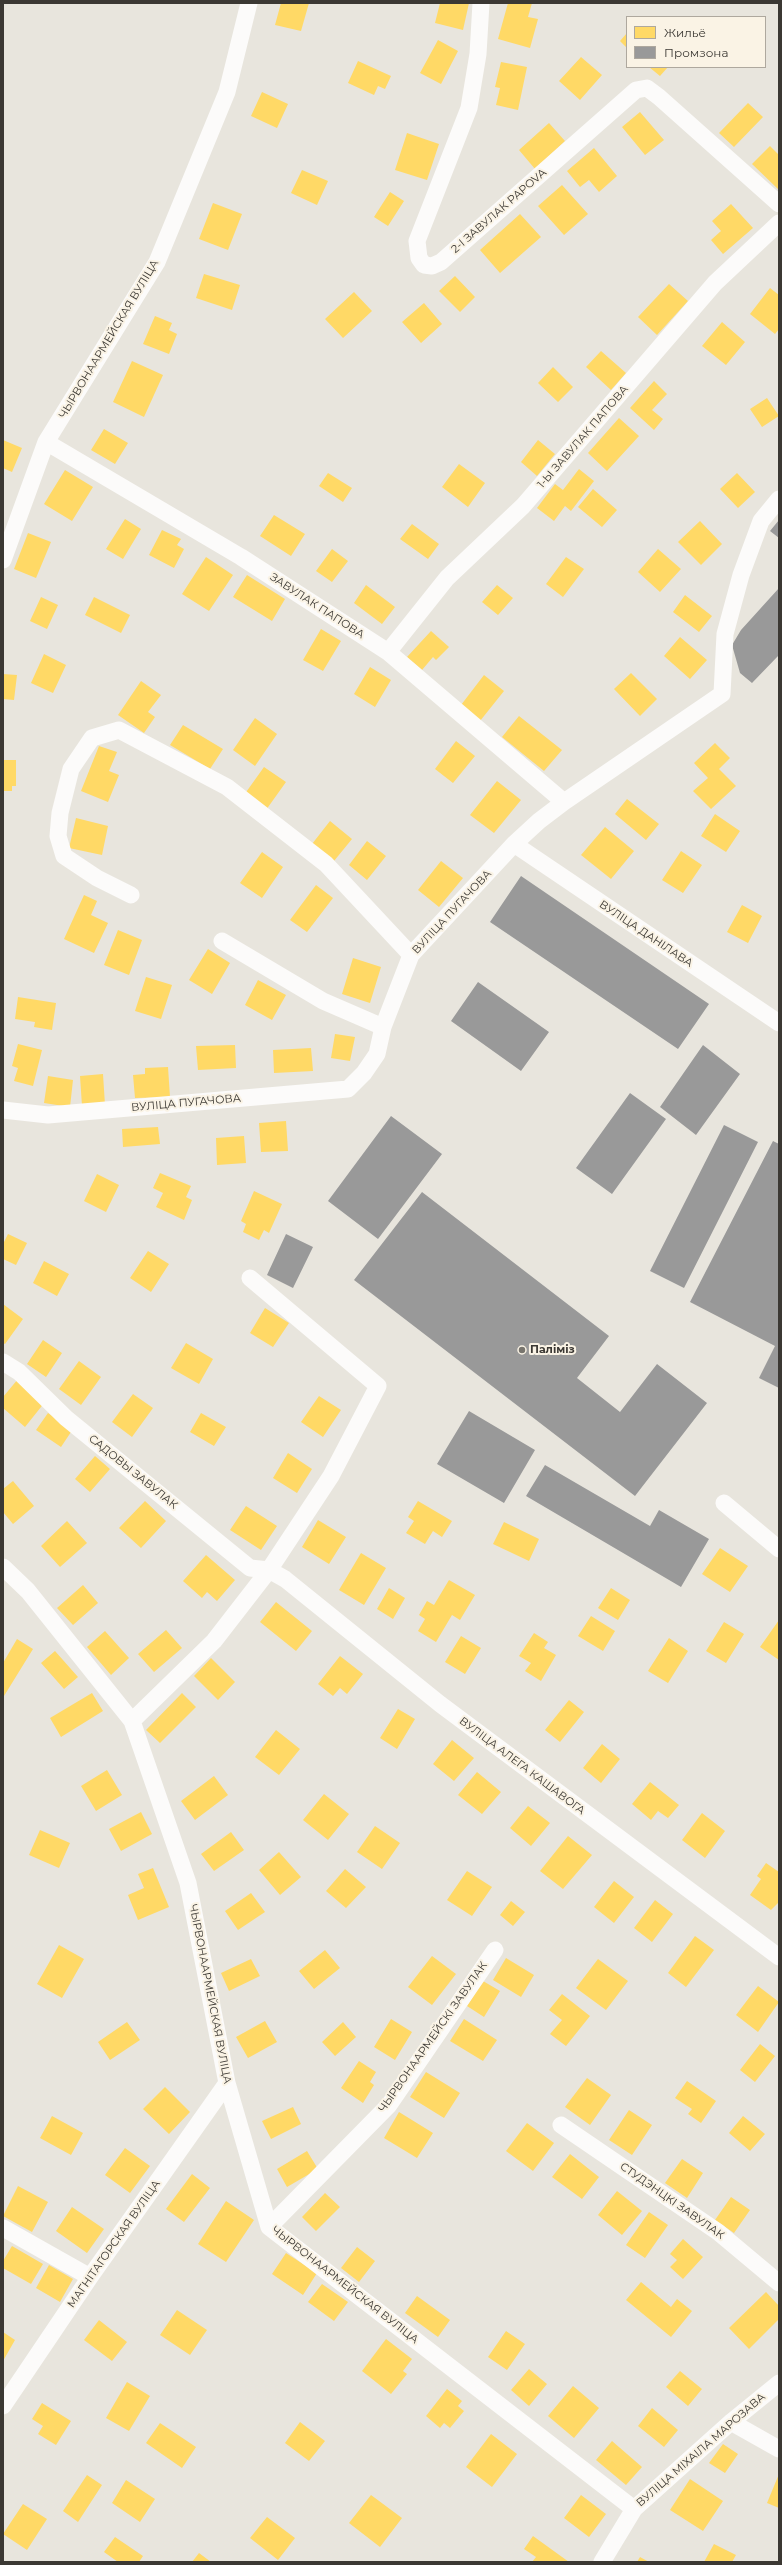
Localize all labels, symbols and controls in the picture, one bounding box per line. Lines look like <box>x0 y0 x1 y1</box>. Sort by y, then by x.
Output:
legend <box>626 16 766 68</box>
text: Жильё <box>664 25 706 40</box>
text: Промзона <box>664 45 728 60</box>
street label: 2-І ЗАВУЛАК PAPOVA <box>449 166 549 256</box>
street label: ЧЫРВОНААРМЕЙСКАЯ ВУЛІЦА <box>56 257 162 421</box>
street label: 1-Ы ЗАВУЛАК ПАПОВА <box>535 383 631 491</box>
street label: ЗАВУЛАК ПАПОВА <box>267 571 367 641</box>
street label: ВУЛІЦА ПУГАЧОВА <box>410 867 494 957</box>
street label: ВУЛІЦА ДАНІЛАВА <box>597 898 695 970</box>
street label: ВУЛІЦА ПУГАЧОВА <box>131 1092 241 1114</box>
place label: Паліміз <box>530 1343 575 1357</box>
marker: Паліміз <box>517 1345 527 1355</box>
street label: САДОВЫ ЗАВУЛАК <box>86 1432 180 1512</box>
street label: ВУЛІЦА АЛЕГА КАШАВОГА <box>457 1714 587 1818</box>
street label: ЧЫРВОНААРМЕЙСКАЯ ВУЛІЦА <box>186 1903 234 2085</box>
street label: ЧЫРВОНААРМЕЙСКІ ЗАВУЛАК <box>376 1959 490 2115</box>
street label: СТУДЭНЦКІ ЗАВУЛАК <box>617 2160 727 2242</box>
street label: МАГНІТАГОРСКАЯ ВУЛІЦА <box>65 2178 163 2310</box>
street label: ЧЫРВОНААРМЕЙСКАЯ ВУЛІЦА <box>269 2224 421 2346</box>
street label: ВУЛІЦА МІХАІЛА МАРОЗАВА <box>634 2390 768 2510</box>

